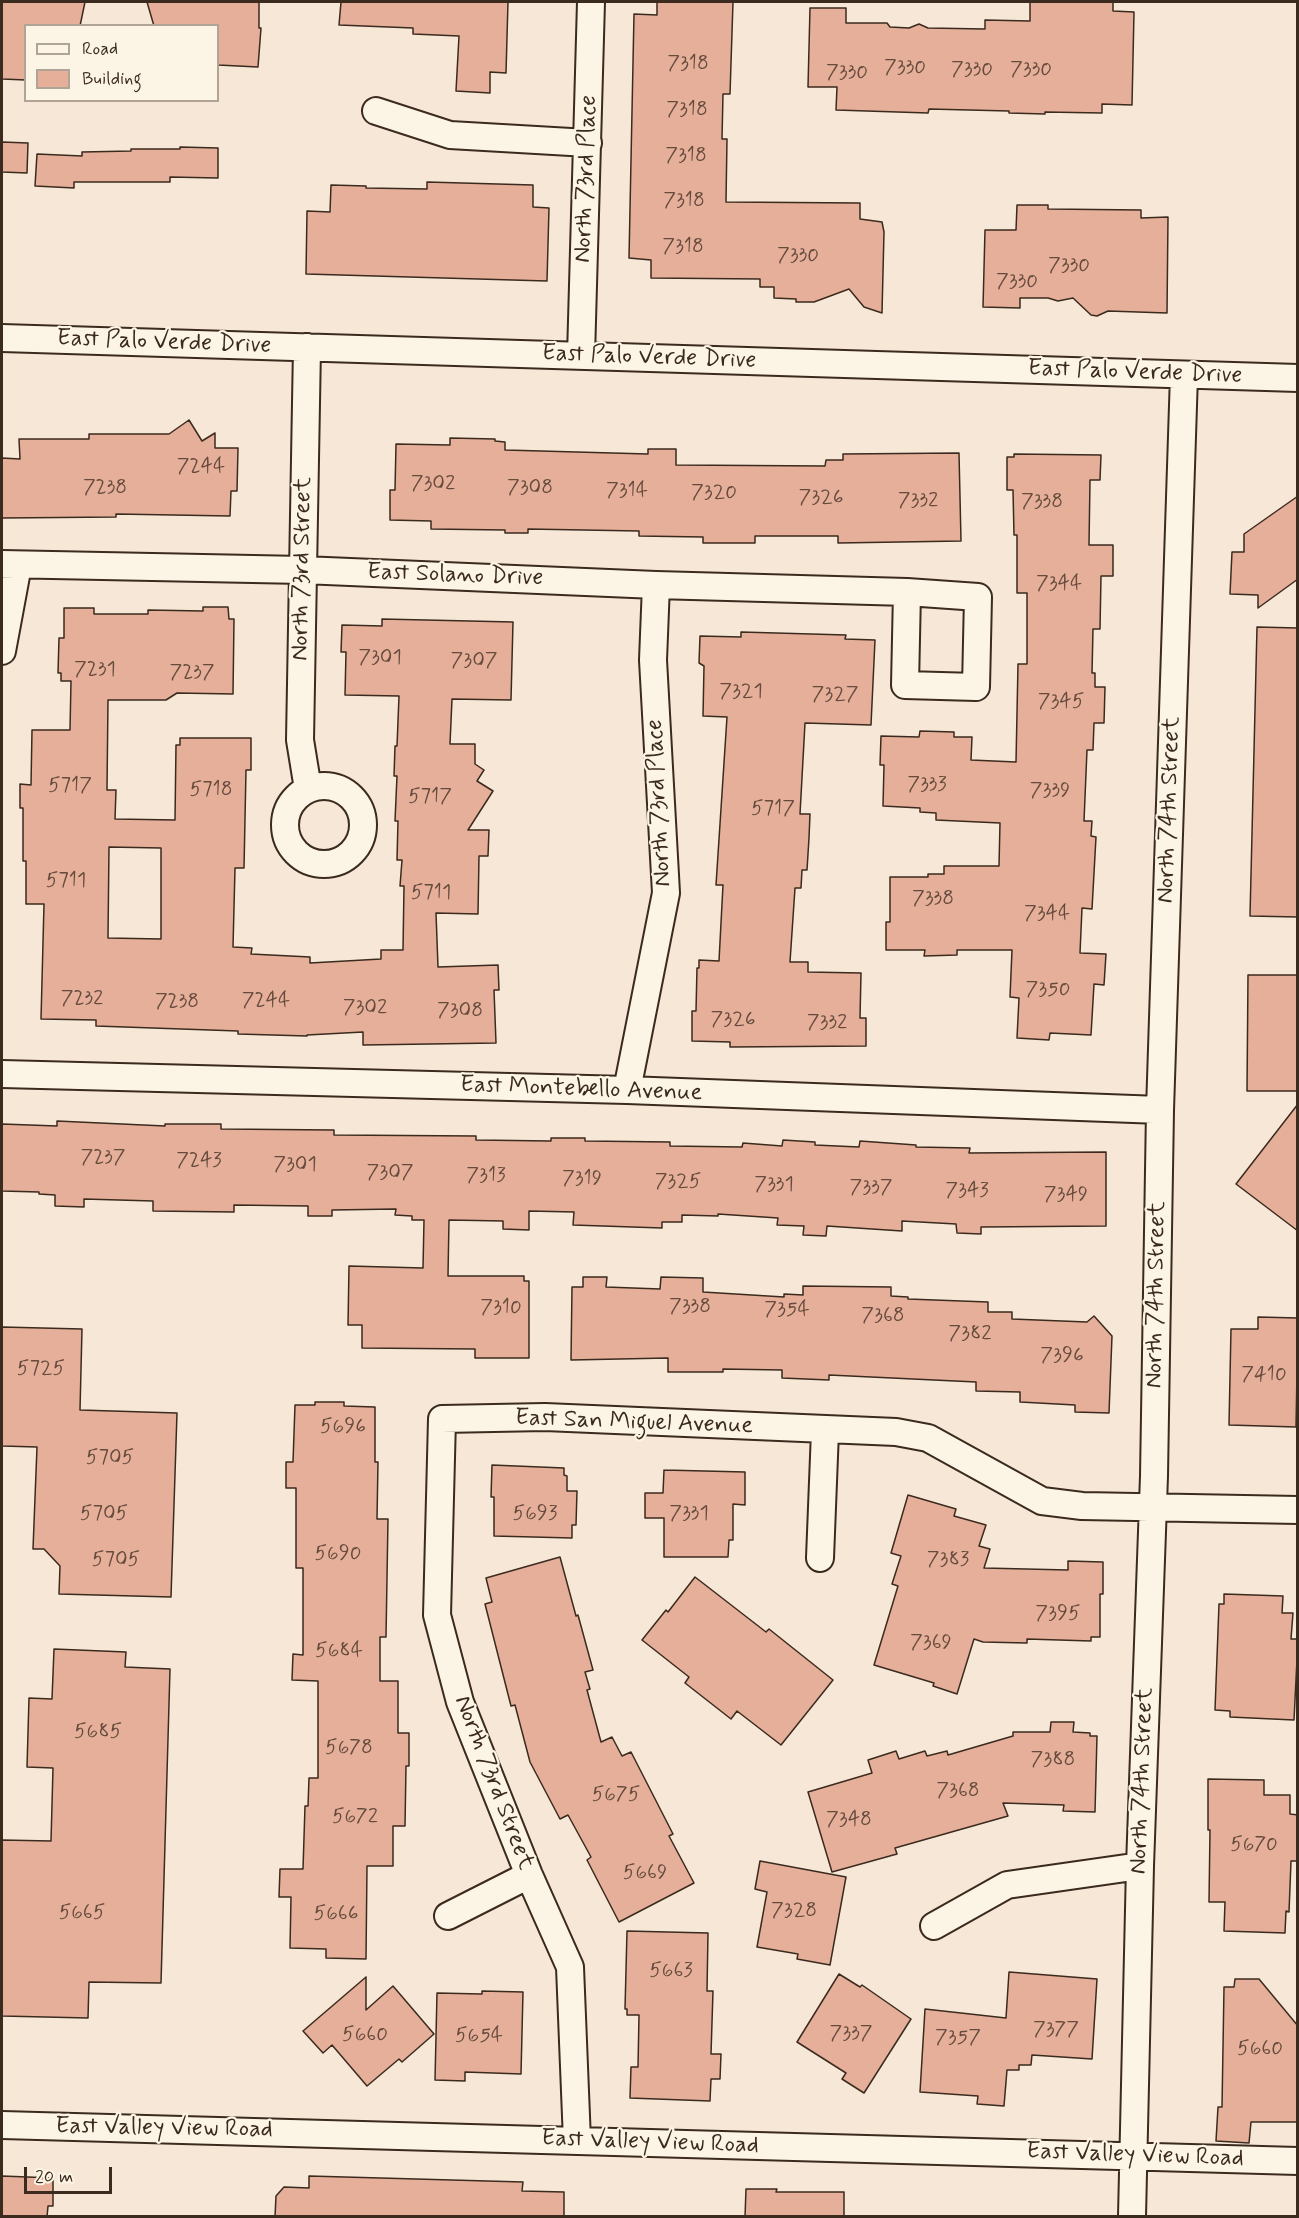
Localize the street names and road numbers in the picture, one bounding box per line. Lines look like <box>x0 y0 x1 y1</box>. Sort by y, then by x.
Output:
street label: North 73rd Place <box>570 95 604 263</box>
street label: East Palo Verde Drive <box>56 325 272 361</box>
street label: East Palo Verde Drive <box>541 340 757 376</box>
street label: East Palo Verde Drive <box>1027 355 1243 391</box>
street label: North 73rd Street <box>287 477 319 661</box>
street label: East Solano Drive <box>366 559 544 593</box>
street label: North 74th Street <box>1152 716 1188 904</box>
street label: North 73rd Place <box>641 718 679 888</box>
street label: East Montebello Avenue <box>459 1071 703 1109</box>
street label: North 74th Street <box>1141 1201 1173 1389</box>
street label: East San Miguel Avenue <box>514 1404 754 1442</box>
street label: North 74th Street <box>1125 1687 1161 1875</box>
street label: North 73rd Street <box>447 1692 539 1874</box>
street label: East Valley View Road <box>55 2113 273 2145</box>
street label: East Valley View Road <box>541 2125 759 2161</box>
street label: East Valley View Road <box>1026 2138 1244 2174</box>

